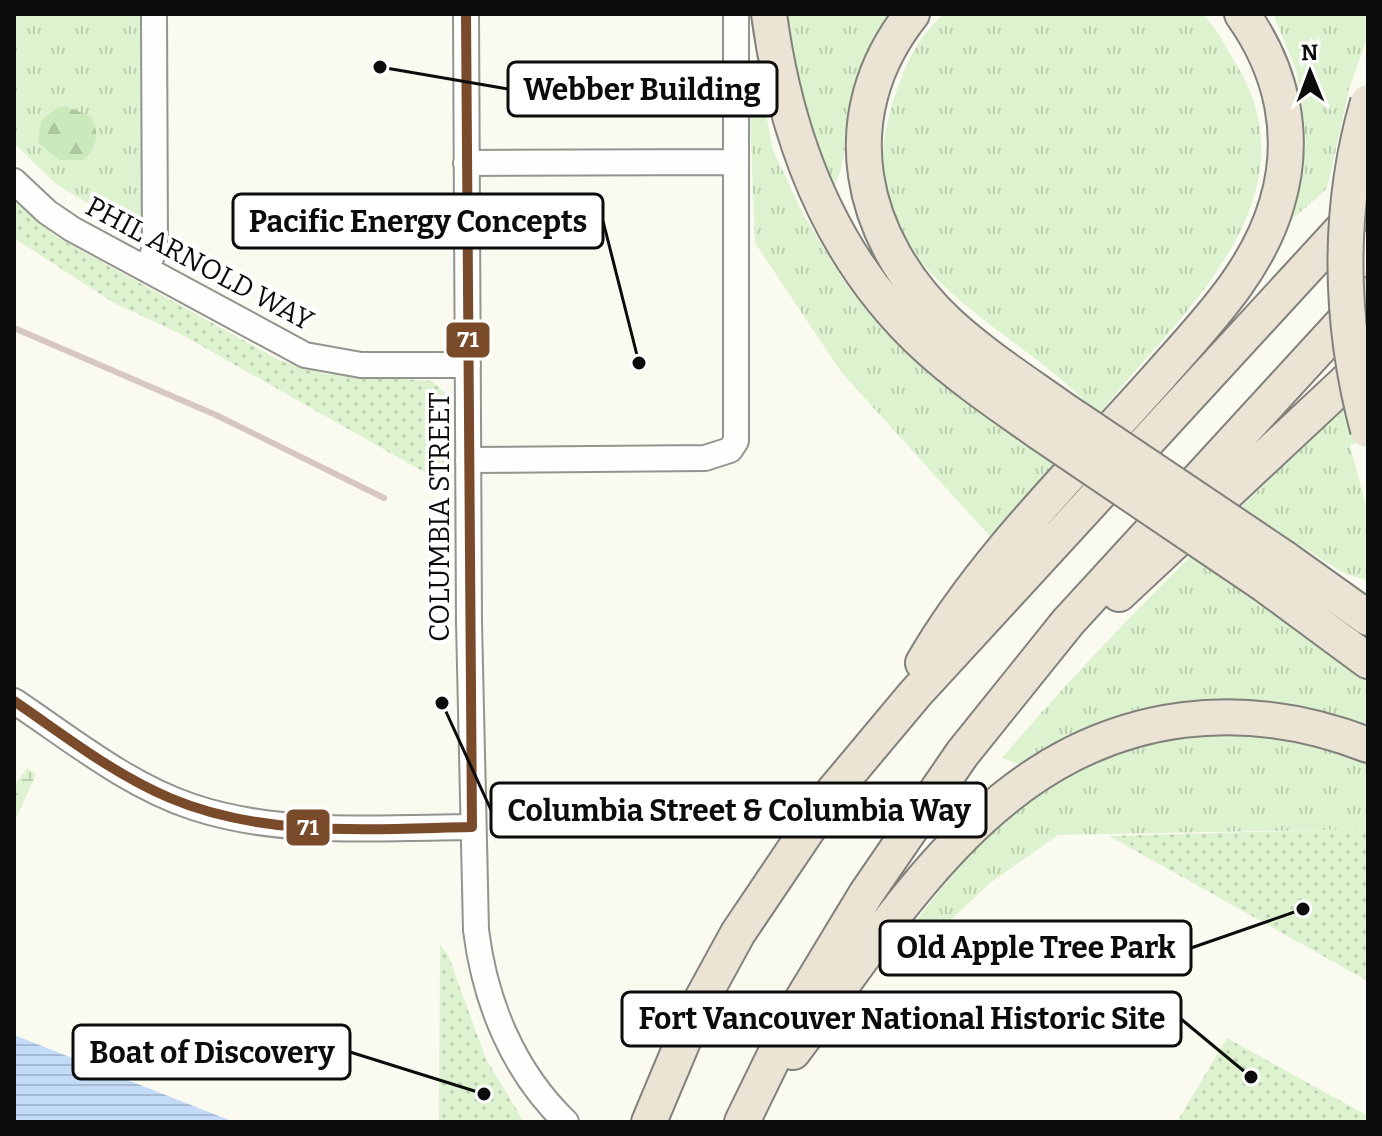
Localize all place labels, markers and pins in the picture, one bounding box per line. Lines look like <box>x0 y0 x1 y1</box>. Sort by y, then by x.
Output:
callout: Webber Building <box>508 62 777 116</box>
callout: Pacific Energy Concepts <box>233 194 603 248</box>
callout: Columbia Street & Columbia Way <box>491 783 986 837</box>
callout: Old Apple Tree Park <box>880 921 1191 975</box>
callout: Fort Vancouver National Historic Site <box>622 992 1181 1046</box>
callout: Boat of Discovery <box>73 1025 350 1079</box>

